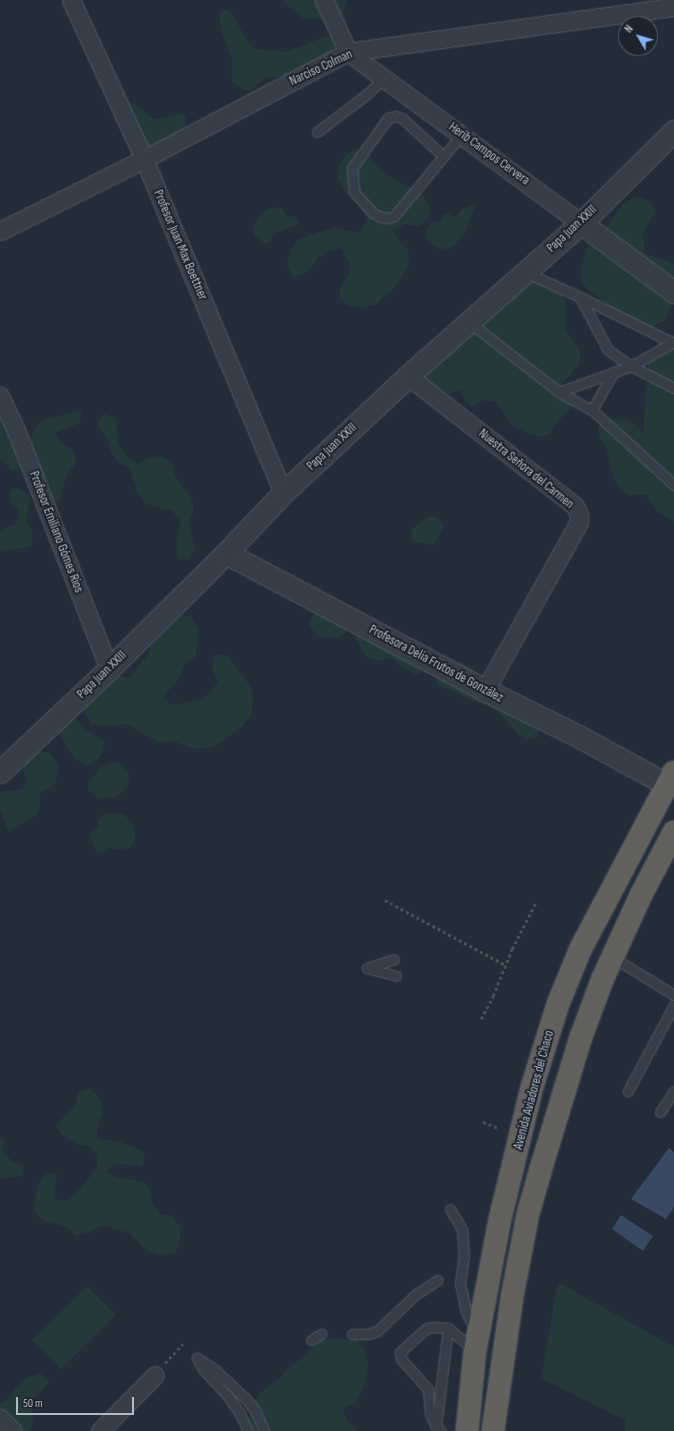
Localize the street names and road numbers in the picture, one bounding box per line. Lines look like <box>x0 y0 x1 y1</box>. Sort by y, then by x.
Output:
street label: Narciso Colman <box>287 47 355 89</box>
street label: Herib Campos Cervera <box>445 119 533 189</box>
street label: Profesor Juan Max Boettner <box>150 188 210 302</box>
street label: Papa Juan XXIII <box>544 202 600 256</box>
street label: Papa Juan XXIII <box>304 420 360 474</box>
street label: Nuestra Señora del Carmen <box>475 426 577 512</box>
street label: Profesor Emiliano Gómes Rios <box>26 469 86 595</box>
street label: Profesora Delia Frutos de González <box>366 622 506 706</box>
street label: Papa Juan XXIII <box>74 648 130 702</box>
street label: Avenida Aviadores del Chaco <box>511 1029 557 1151</box>

